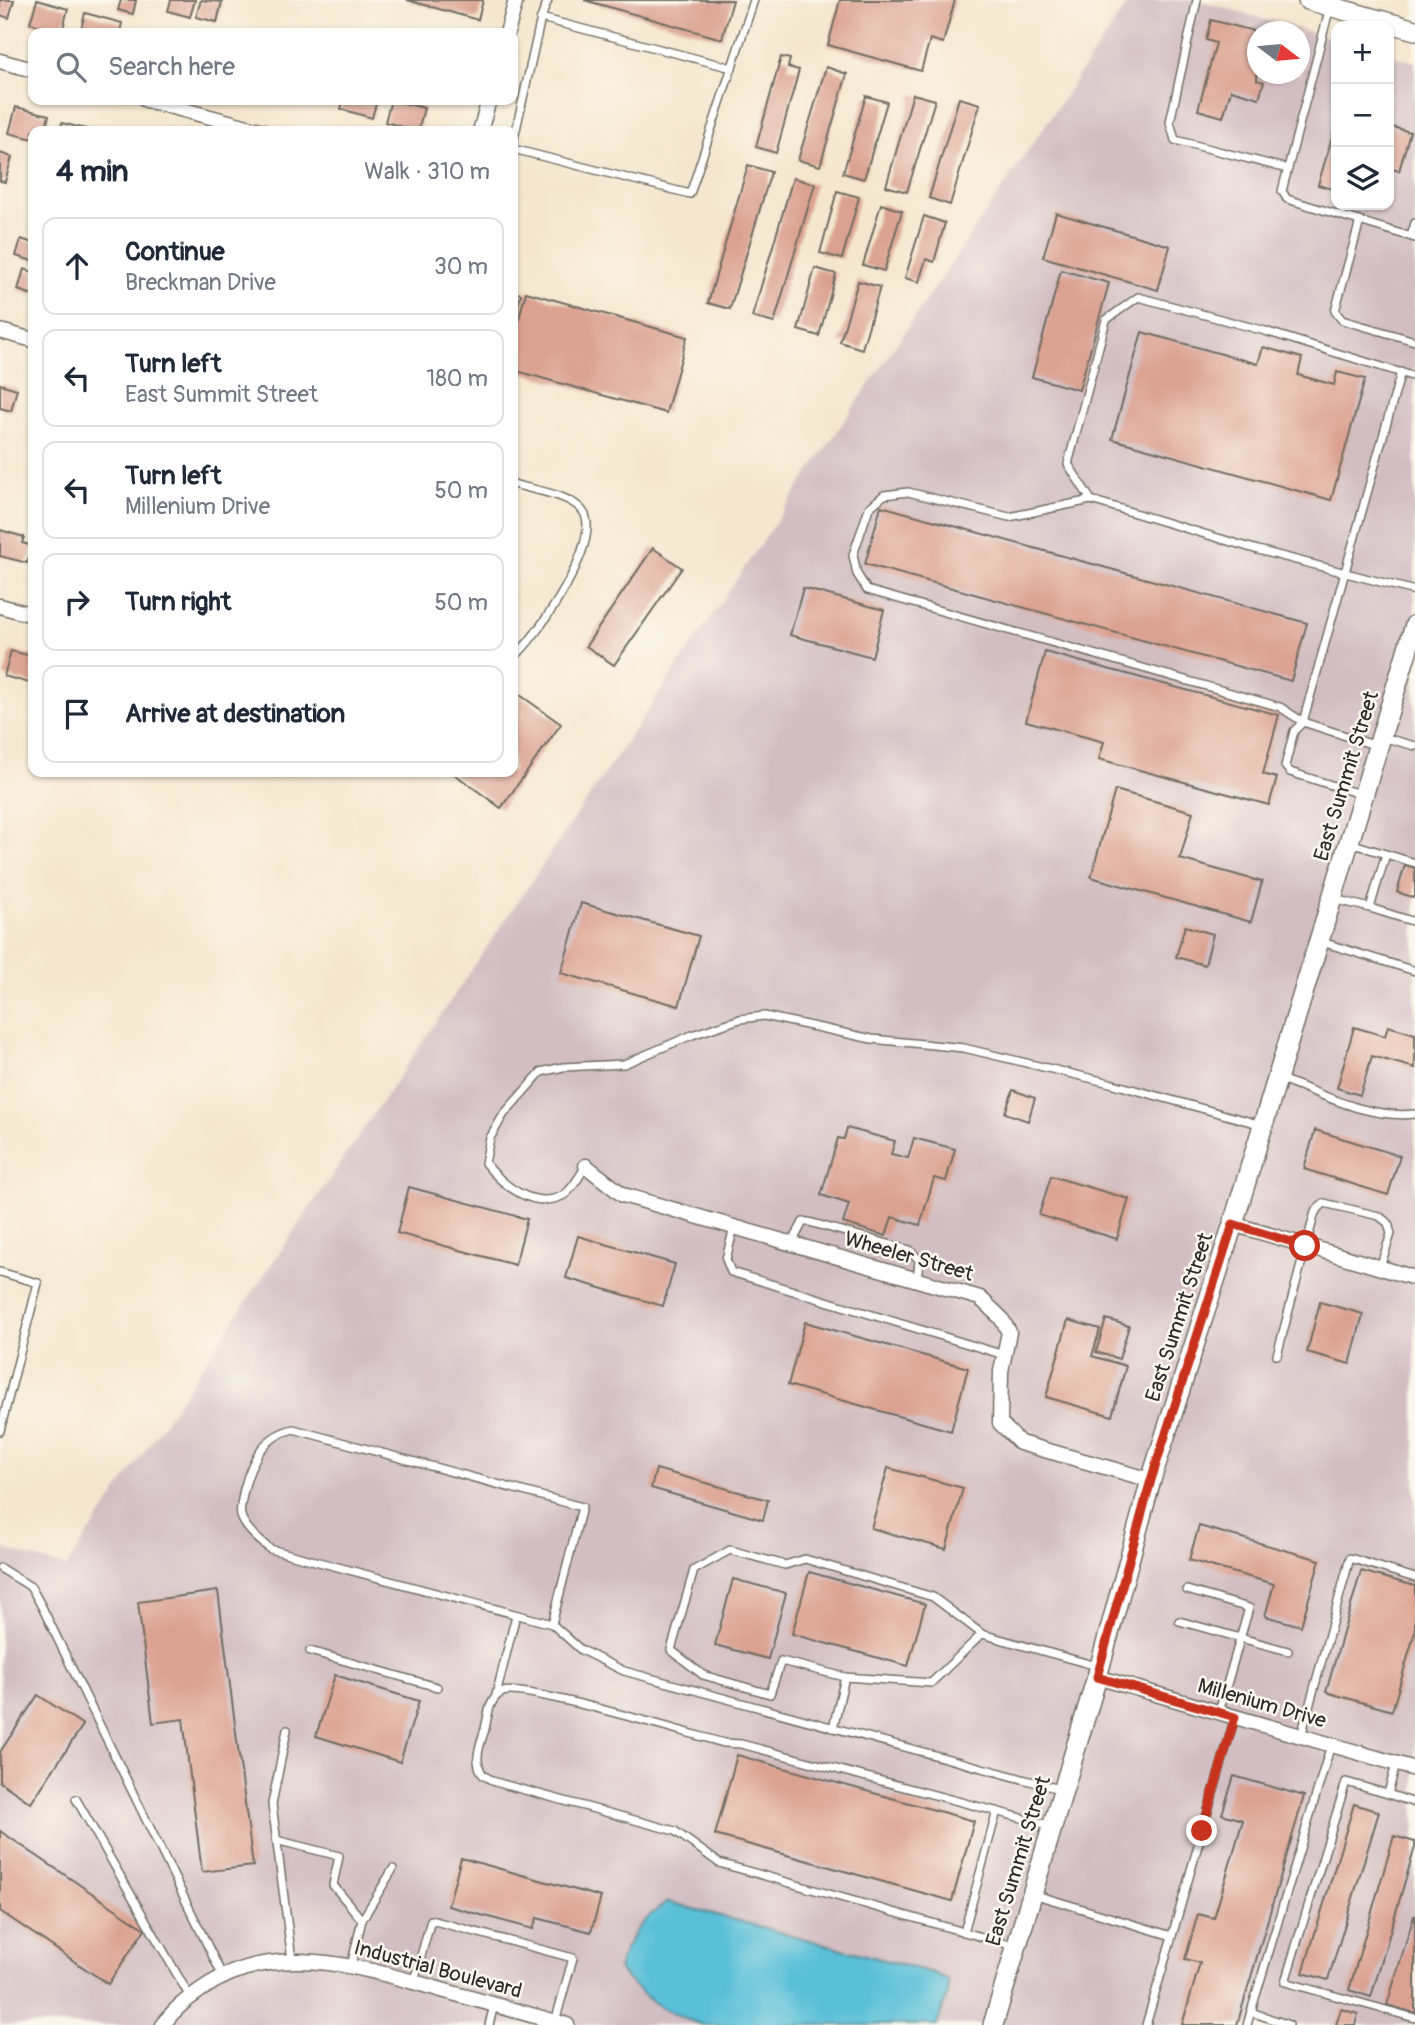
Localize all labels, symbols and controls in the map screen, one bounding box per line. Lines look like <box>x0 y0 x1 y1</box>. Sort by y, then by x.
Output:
north arrow <box>1247 21 1310 84</box>
map controls <box>1331 21 1394 210</box>
button: + <box>1331 21 1394 84</box>
search box <box>28 28 518 105</box>
icon: search <box>52 48 90 86</box>
text: Search here <box>108 51 235 83</box>
button: − <box>1331 84 1394 147</box>
button: layers <box>1331 147 1394 210</box>
text: 4 min <box>56 153 129 190</box>
text: Walk · 310 m <box>364 157 490 186</box>
text: Continue <box>125 236 225 268</box>
icon: ahead <box>58 247 96 285</box>
text: 30 m <box>434 252 488 281</box>
text: Breckman Drive <box>125 268 276 297</box>
text: Turn left <box>125 348 221 380</box>
icon: left <box>58 359 96 397</box>
text: 180 m <box>426 364 488 393</box>
text: East Summit Street <box>125 380 318 409</box>
text: Turn left <box>125 460 221 492</box>
icon: left <box>58 471 96 509</box>
text: 50 m <box>434 476 488 505</box>
text: Millenium Drive <box>125 492 270 521</box>
icon: right <box>58 583 96 621</box>
text: Turn right <box>125 586 231 618</box>
text: 50 m <box>434 588 488 617</box>
street label: East Summit Street <box>1308 687 1385 864</box>
icon: arrive <box>58 695 96 733</box>
text: Arrive at destination <box>125 698 345 730</box>
street label: Wheeler Street <box>841 1225 977 1288</box>
street label: East Summit Street <box>1139 1229 1220 1405</box>
route start <box>1289 1230 1320 1261</box>
street label: Millenium Drive <box>1195 1672 1330 1735</box>
street label: East Summit Street <box>980 1772 1057 1949</box>
route end <box>1186 1815 1217 1846</box>
street label: Industrial Boulevard <box>351 1934 525 2005</box>

